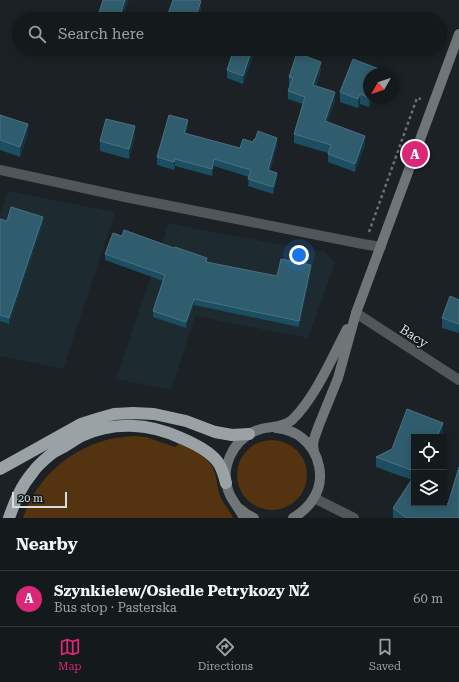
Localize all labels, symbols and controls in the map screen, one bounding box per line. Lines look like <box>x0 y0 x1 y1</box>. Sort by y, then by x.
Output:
search box <box>12 12 447 56</box>
icon: search <box>26 23 48 45</box>
text: Search here <box>58 25 144 43</box>
north arrow <box>363 68 399 104</box>
pin: A <box>402 139 428 169</box>
your location <box>289 245 309 265</box>
street label: Bacy <box>397 321 431 351</box>
map controls <box>411 434 447 506</box>
button: locate <box>411 434 447 470</box>
button: layers <box>411 470 447 506</box>
scale bar <box>12 490 67 509</box>
text: 20 m <box>18 492 43 505</box>
text: Nearby <box>16 534 78 554</box>
text: Szynkielew/Osiedle Petrykozy NŻ <box>54 582 309 600</box>
text: A <box>24 591 34 606</box>
text: 60 m <box>413 591 443 606</box>
text: Bus stop · Pasterska <box>54 600 177 615</box>
tab: Map <box>58 636 82 673</box>
tab: Directions <box>198 636 253 673</box>
tab: Saved <box>369 636 401 673</box>

